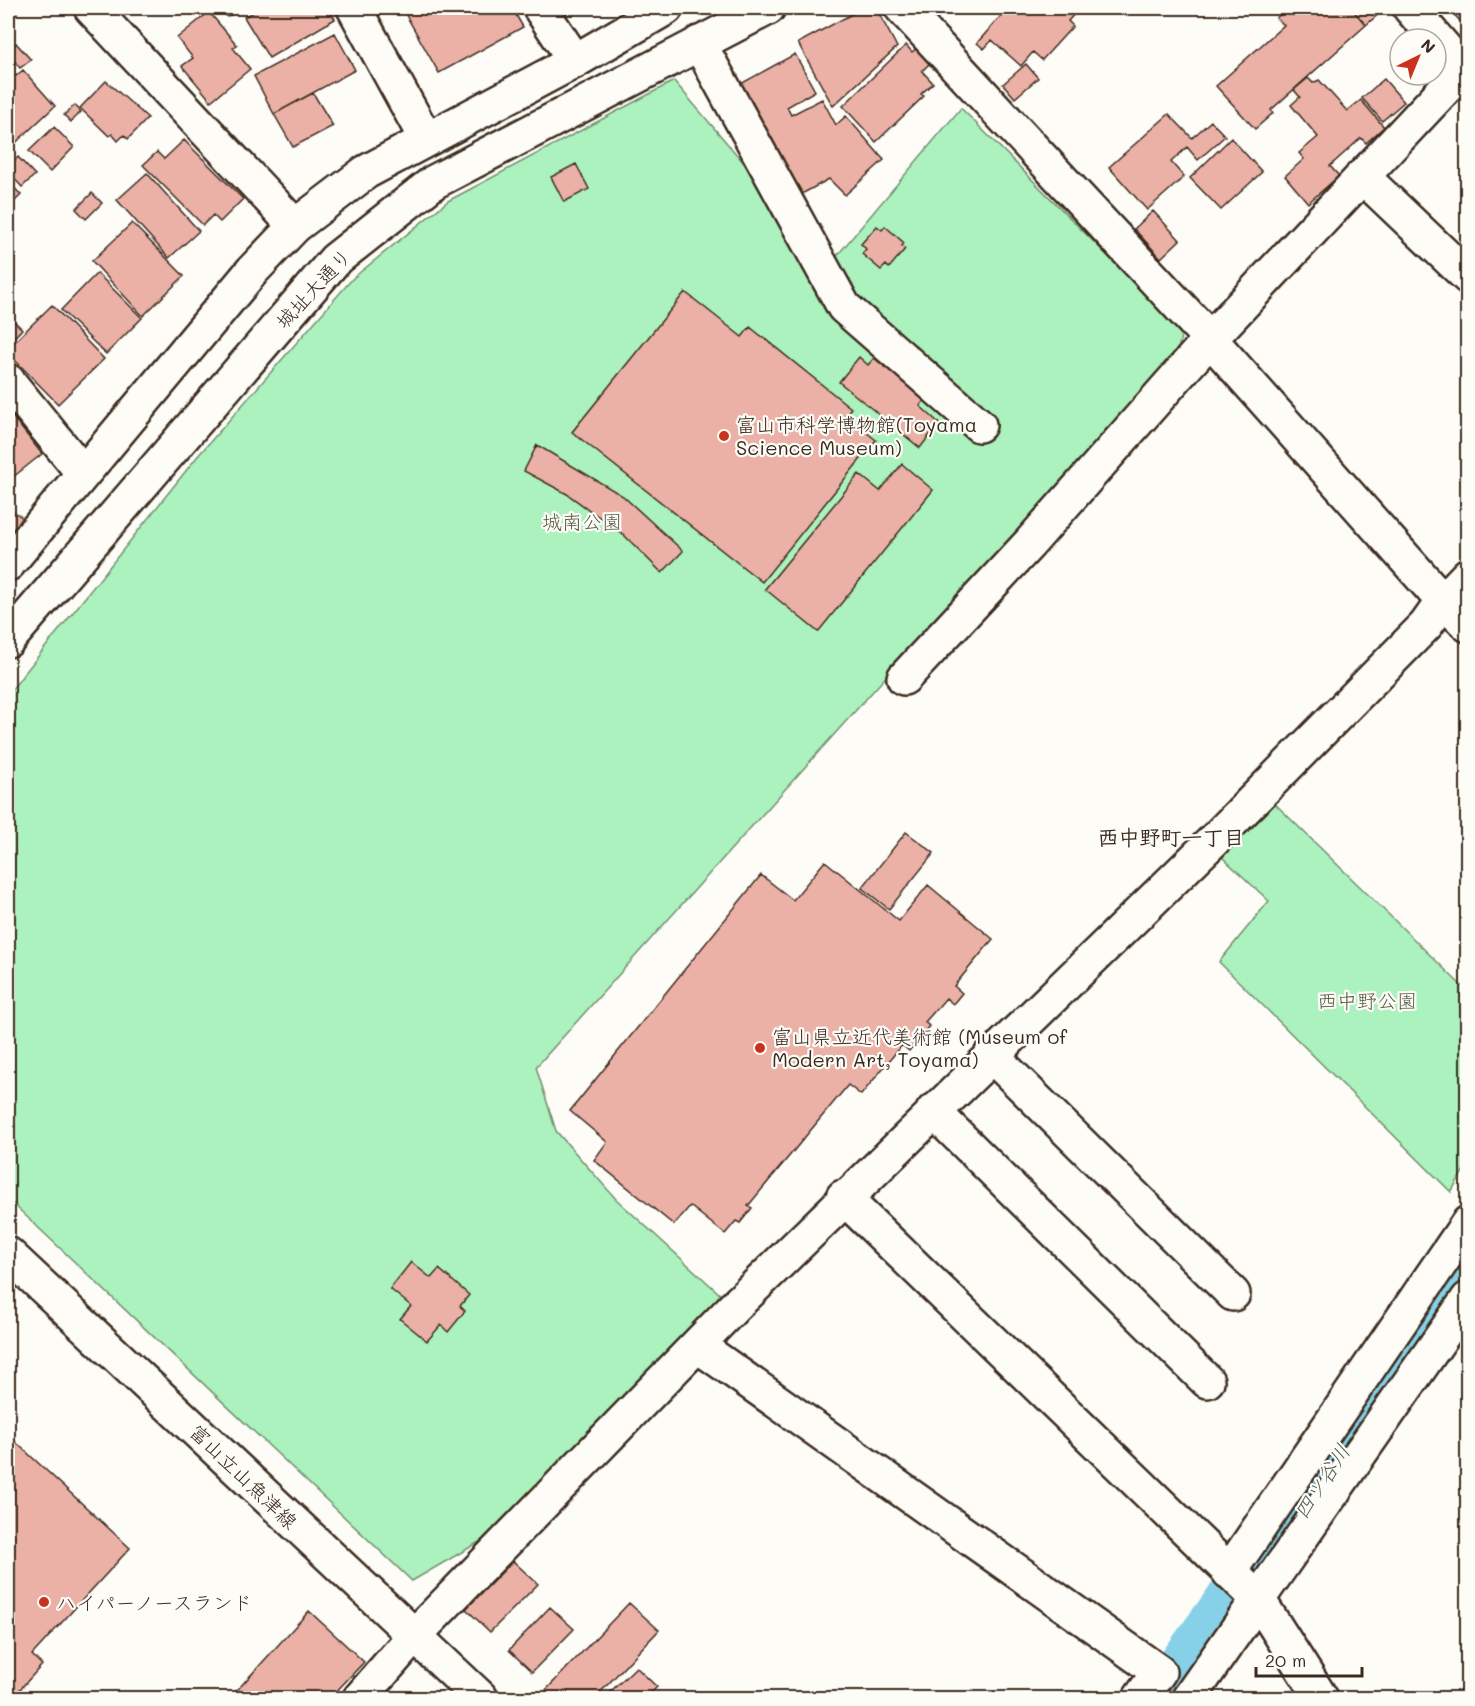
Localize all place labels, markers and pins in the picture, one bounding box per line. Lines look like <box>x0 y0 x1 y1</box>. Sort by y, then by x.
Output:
place label: 富山市科学博物館(Toyama Science Museum) <box>736 411 977 460</box>
marker: 富山市科学博物館(Toyama Science Museum) <box>717 429 731 443</box>
place label: 富山県立近代美術館 (Museum of Modern Art, Toyama) <box>772 1023 1068 1072</box>
marker: 富山県立近代美術館 (Museum of Modern Art, Toyama) <box>753 1041 767 1055</box>
place label: ハイパーノースランド <box>56 1589 253 1615</box>
marker: ハイパーノースランド <box>37 1595 51 1609</box>

